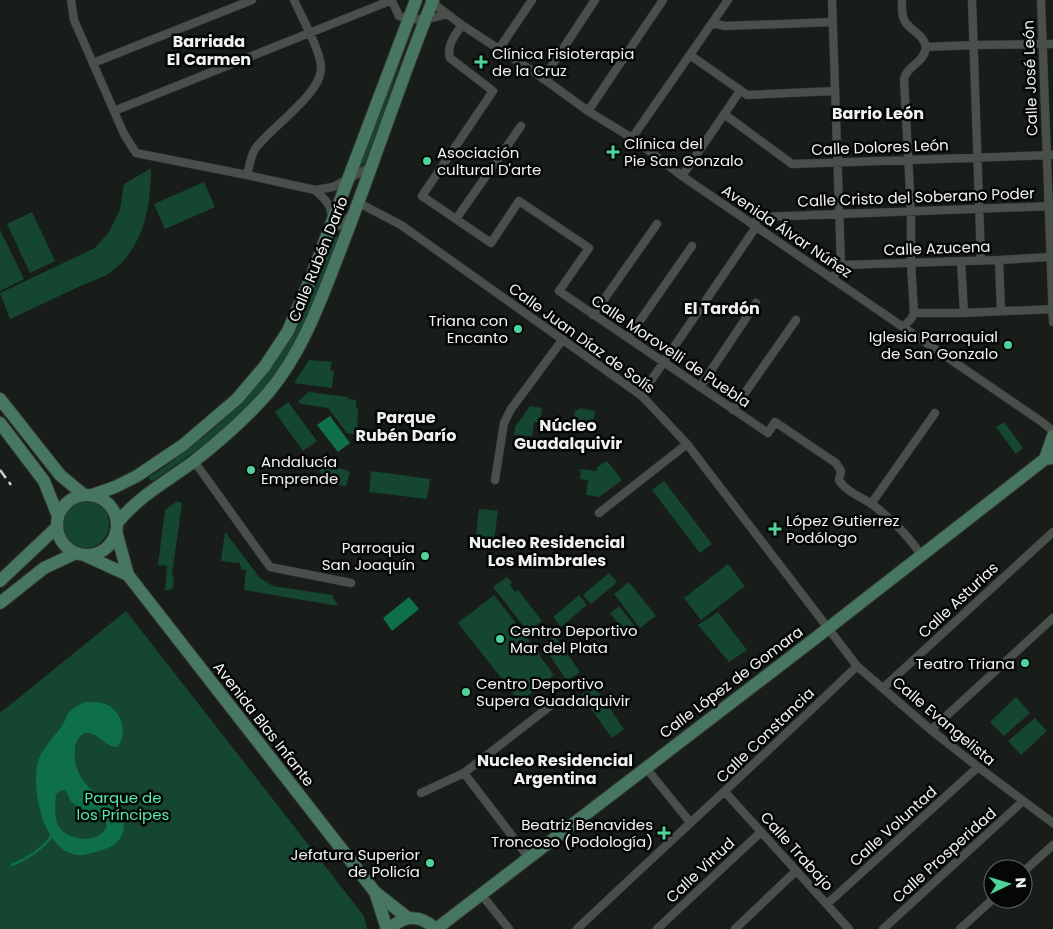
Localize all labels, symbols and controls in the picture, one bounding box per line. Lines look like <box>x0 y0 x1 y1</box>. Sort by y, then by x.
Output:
street label: Calle José León <box>1017 20 1043 136</box>
district label: Barriada El Carmen <box>167 30 251 71</box>
place label: Clínica Fisioterapia de la Cruz <box>492 43 634 81</box>
marker: Clínica Fisioterapia de la Cruz <box>474 55 488 69</box>
district label: Barrio León <box>832 102 924 125</box>
place label: Clínica del Pie San Gonzalo <box>624 133 743 171</box>
street label: Calle Dolores León <box>811 134 949 160</box>
place label: Asociación cultural D'arte <box>437 142 541 180</box>
marker: Clínica del Pie San Gonzalo <box>606 145 620 159</box>
marker: Asociación cultural D'arte <box>421 155 433 167</box>
street label: Avenida Álvar Núñez <box>718 179 857 283</box>
street label: Calle Cristo del Soberano Poder <box>797 182 1035 212</box>
street label: Calle Rubén Darío <box>283 193 353 325</box>
street label: Calle Azucena <box>883 236 991 260</box>
street label: Calle Juan Díaz de Solís <box>505 278 660 398</box>
street label: Calle Morovelli de Puebla <box>587 290 755 412</box>
district label: El Tardón <box>684 297 760 320</box>
place label: Triana con Encanto <box>428 310 508 348</box>
marker: Triana con Encanto <box>512 323 524 335</box>
place label: Iglesia Parroquial de San Gonzalo <box>869 326 998 364</box>
marker: Iglesia Parroquial de San Gonzalo <box>1002 339 1014 351</box>
district label: Parque Rubén Darío <box>356 406 456 447</box>
district label: Núcleo Guadalquivir <box>514 414 622 455</box>
place label: Andalucía Emprende <box>261 451 338 489</box>
marker: Andalucía Emprende <box>245 464 257 476</box>
place label: López Gutierrez Podólogo <box>786 510 900 548</box>
marker: López Gutierrez Podólogo <box>768 522 782 536</box>
district label: Nucleo Residencial Los Mimbrales <box>469 531 625 572</box>
place label: Parroquia San Joaquín <box>322 537 415 575</box>
marker: Parroquia San Joaquín <box>419 550 431 562</box>
street label: Calle Asturias <box>913 557 1003 643</box>
place label: Centro Deportivo Mar del Plata <box>510 620 638 658</box>
street label: Calle López de Gomara <box>655 621 807 743</box>
marker: Centro Deportivo Mar del Plata <box>494 633 506 645</box>
place label: Teatro Triana <box>916 653 1015 674</box>
street label: Avenida Blas Infante <box>209 657 319 791</box>
marker: Teatro Triana <box>1019 657 1031 669</box>
street label: Calle Evangelista <box>888 672 1000 770</box>
place label: Centro Deportivo Supera Guadalquivir <box>476 673 631 711</box>
street label: Calle Constancia <box>711 683 819 787</box>
marker: Centro Deportivo Supera Guadalquivir <box>460 686 472 698</box>
district label: Nucleo Residencial Argentina <box>477 749 633 790</box>
street label: Calle Voluntad <box>845 781 941 871</box>
park label: Parque de los Príncipes <box>77 787 170 825</box>
street label: Calle Prosperidad <box>887 803 1001 907</box>
street label: Calle Trabajo <box>756 807 838 895</box>
place label: Beatriz Benavides Troncoso (Podología) <box>491 814 653 852</box>
marker: Beatriz Benavides Troncoso (Podología) <box>657 826 671 840</box>
street label: Calle Virtud <box>661 833 739 907</box>
place label: Jefatura Superior de Policía <box>291 844 420 882</box>
marker: Jefatura Superior de Policía <box>424 857 436 869</box>
north arrow <box>983 859 1033 909</box>
text: N <box>1011 877 1031 889</box>

